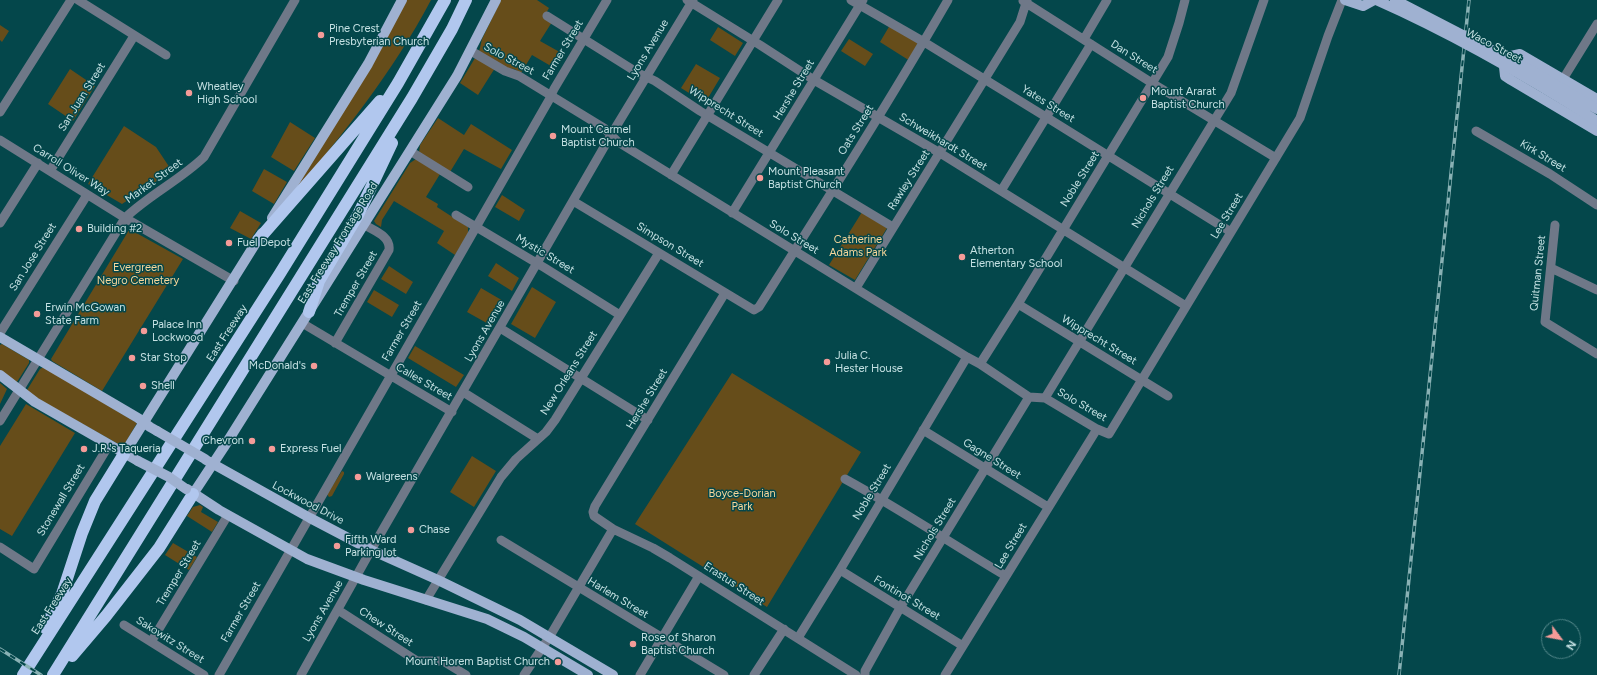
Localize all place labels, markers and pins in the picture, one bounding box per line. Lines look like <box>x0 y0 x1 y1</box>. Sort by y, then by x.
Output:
place label: Pine Crest Presbyterian Church <box>329 22 429 48</box>
marker: Pine Crest Presbyterian Church <box>316 30 326 40</box>
place label: Wheatley High School <box>197 80 257 106</box>
place label: Mount Ararat Baptist Church <box>1151 85 1225 111</box>
marker: Wheatley High School <box>184 88 194 98</box>
marker: Mount Ararat Baptist Church <box>1138 93 1148 103</box>
place label: Mount Carmel Baptist Church <box>561 123 635 149</box>
marker: Mount Carmel Baptist Church <box>548 131 558 141</box>
place label: Mount Pleasant Baptist Church <box>768 165 844 191</box>
marker: Mount Pleasant Baptist Church <box>755 173 765 183</box>
place label: Building #2 <box>87 222 142 236</box>
marker: Building #2 <box>74 224 84 234</box>
place label: Fuel Depot <box>237 236 291 250</box>
marker: Fuel Depot <box>224 238 234 248</box>
place label: Atherton Elementary School <box>970 244 1062 270</box>
marker: Atherton Elementary School <box>957 252 967 262</box>
place label: Erwin McGowan State Farm <box>45 301 125 327</box>
marker: Erwin McGowan State Farm <box>32 309 42 319</box>
place label: Palace Inn Lockwood <box>152 318 203 344</box>
marker: Palace Inn Lockwood <box>139 326 149 336</box>
place label: Julia C. Hester House <box>835 349 903 375</box>
place label: Star Stop <box>140 351 187 365</box>
marker: Star Stop <box>127 353 137 363</box>
marker: Julia C. Hester House <box>822 357 832 367</box>
place label: McDonald's <box>249 359 306 373</box>
marker: McDonald's <box>309 361 319 371</box>
place label: Shell <box>151 379 175 393</box>
marker: Shell <box>138 381 148 391</box>
place label: Chevron <box>202 434 244 448</box>
marker: Chevron <box>247 436 257 446</box>
place label: J.R.'s Taqueria <box>92 442 161 456</box>
place label: Express Fuel <box>280 442 341 456</box>
marker: J.R.'s Taqueria <box>79 444 89 454</box>
marker: Express Fuel <box>267 444 277 454</box>
place label: Walgreens <box>366 470 418 484</box>
marker: Walgreens <box>353 472 363 482</box>
place label: Chase <box>419 523 450 537</box>
marker: Chase <box>406 525 416 535</box>
place label: Fifth Ward Parking lot <box>345 533 397 559</box>
marker: Fifth Ward Parking lot <box>332 541 342 551</box>
place label: Rose of Sharon Baptist Church <box>641 631 716 657</box>
marker: Rose of Sharon Baptist Church <box>628 639 638 649</box>
place label: Mount Horem Baptist Church <box>405 655 550 669</box>
marker: Mount Horem Baptist Church <box>553 657 563 667</box>

